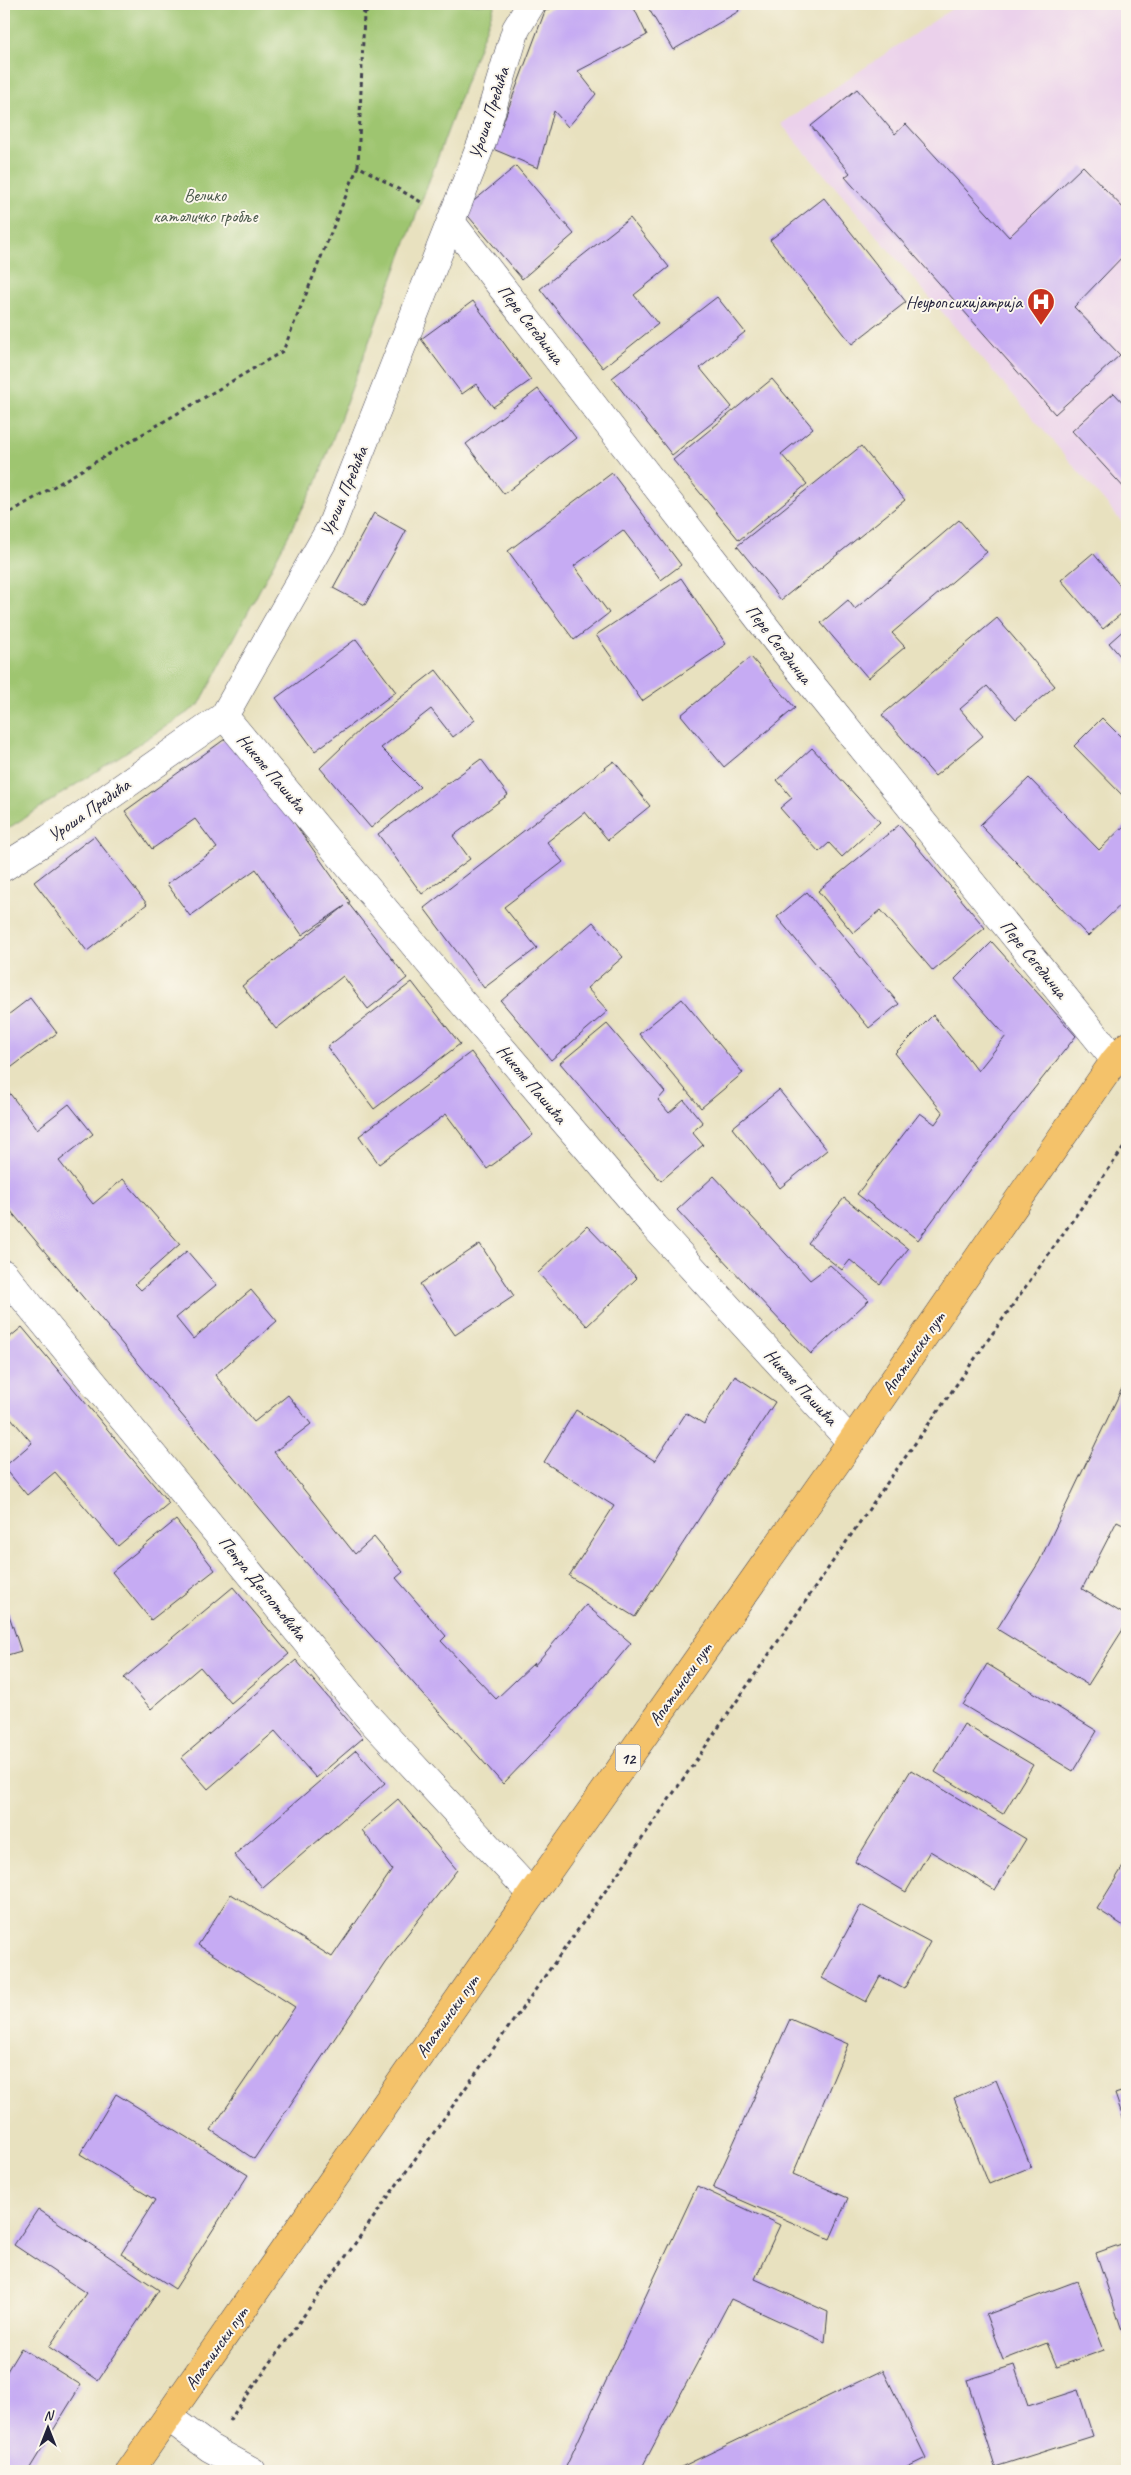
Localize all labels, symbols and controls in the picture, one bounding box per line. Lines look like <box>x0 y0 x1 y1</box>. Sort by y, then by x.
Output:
street label: Уроша Предића <box>464 63 515 162</box>
park label: Велико католичко гробље <box>153 184 258 227</box>
street label: Пере Сегединца <box>493 280 570 369</box>
hospital icon: Неуропсихијатрија <box>1026 287 1056 326</box>
place label: Неуропсихијатрија <box>906 291 1023 313</box>
street label: Уроша Предића <box>315 442 373 539</box>
street label: Пере Сегединца <box>741 600 818 689</box>
street label: Николе Пашића <box>232 729 312 818</box>
street label: Уроша Предића <box>44 773 135 846</box>
street label: Пере Сегединца <box>996 915 1073 1004</box>
street label: Николе Пашића <box>492 1040 572 1129</box>
street label: Апатински пут <box>876 1306 951 1399</box>
street label: Николе Пашића <box>760 1344 843 1431</box>
street label: Петра Деспотовића <box>214 1531 313 1646</box>
street label: Апатински пут <box>643 1637 718 1730</box>
road number: 12 <box>616 1745 640 1772</box>
street label: Апатински пут <box>410 1969 485 2062</box>
street label: Апатински пут <box>179 2301 254 2394</box>
north arrow <box>22 2402 72 2452</box>
text: N <box>44 2407 55 2424</box>

